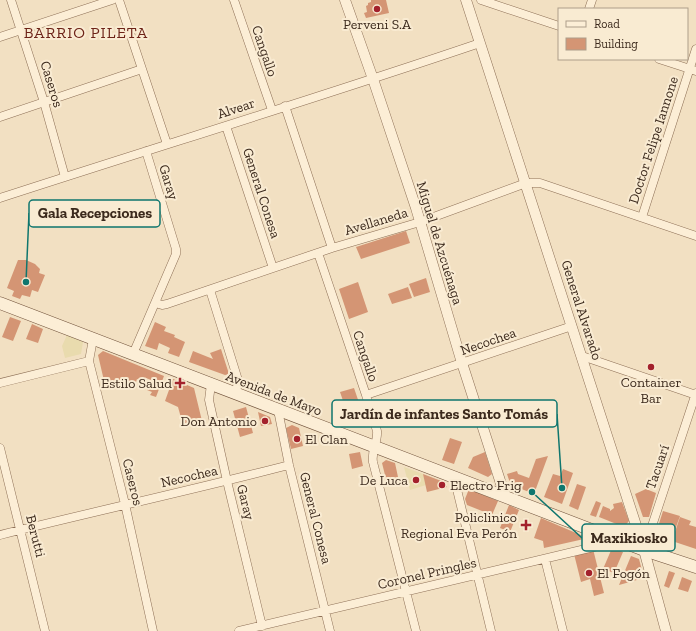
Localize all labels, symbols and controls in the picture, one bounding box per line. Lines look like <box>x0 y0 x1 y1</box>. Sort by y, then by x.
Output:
marker: Perveni S.A <box>372 4 382 14</box>
legend <box>558 8 688 60</box>
place label: Perveni S.A <box>343 16 412 33</box>
text: Road <box>594 17 620 31</box>
district label: BARRIO PILETA <box>24 23 148 42</box>
street label: Cangallo <box>248 23 281 79</box>
text: Building <box>594 37 638 51</box>
street label: Caseros <box>36 59 67 109</box>
street label: Doctor Felipe Iannone <box>625 74 682 206</box>
street label: Alvear <box>215 94 257 123</box>
street label: General Conesa <box>239 146 284 241</box>
street label: Garay <box>155 162 182 203</box>
street label: Miguel de Azcuénaga <box>413 179 466 307</box>
callout: Gala Recepciones <box>29 200 160 227</box>
text: Gala Recepciones <box>38 204 152 222</box>
street label: Avellaneda <box>343 204 410 239</box>
street label: General Alvarado <box>557 258 606 362</box>
street label: Necochea <box>458 324 519 359</box>
street label: Cangallo <box>349 328 382 384</box>
marker: Container Bar <box>646 362 656 372</box>
street label: Avenida de Mayo <box>223 367 324 420</box>
place label: Container Bar <box>621 374 681 407</box>
place label: Estilo Salud <box>101 375 172 392</box>
marker: Estilo Salud <box>175 378 185 388</box>
callout: Jardín de infantes Santo Tomás <box>332 400 557 427</box>
text: Jardín de infantes Santo Tomás <box>340 405 548 423</box>
place label: Don Antonio <box>181 413 257 430</box>
marker: Don Antonio <box>260 416 270 426</box>
place label: El Clan <box>305 431 348 448</box>
marker: El Clan <box>292 434 302 444</box>
street label: Tacuarí <box>642 443 673 492</box>
street label: Caseros <box>118 457 147 507</box>
street label: Necochea <box>159 462 219 491</box>
street label: General Conesa <box>296 470 335 566</box>
place label: De Luca <box>360 472 408 489</box>
marker: De Luca <box>411 475 421 485</box>
place label: Electro Frig <box>450 477 522 494</box>
marker: Electro Frig <box>437 480 447 490</box>
street label: Garay <box>233 483 258 522</box>
place label: Policlinico Regional Eva Perón <box>401 509 517 542</box>
street label: Berutti <box>22 513 49 559</box>
marker: Policlinico Regional Eva Perón <box>520 519 532 531</box>
callout: Maxikiosko <box>582 524 675 551</box>
text: Maxikiosko <box>590 529 668 547</box>
street label: Coronel Pringles <box>376 554 478 593</box>
place label: El Fogón <box>597 565 650 582</box>
marker: El Fogón <box>584 568 594 578</box>

